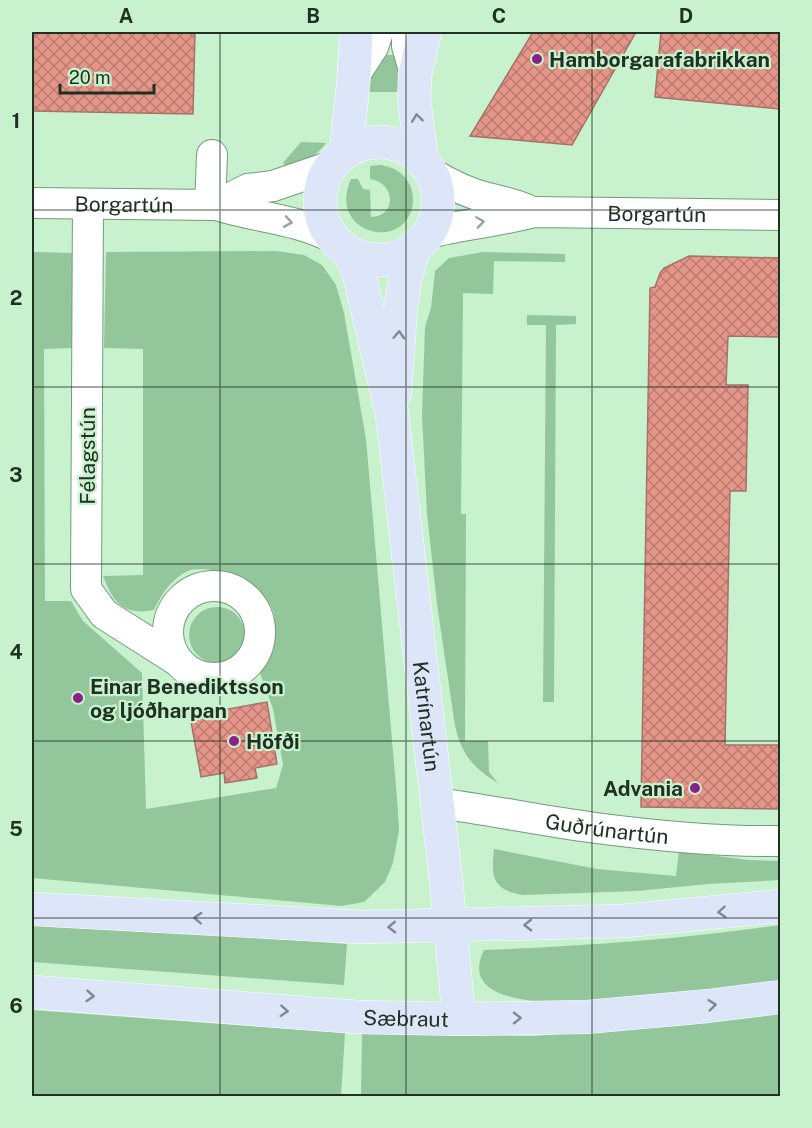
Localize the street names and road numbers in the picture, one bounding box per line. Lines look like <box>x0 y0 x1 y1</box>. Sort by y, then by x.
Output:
street label: Borgartún <box>74 191 174 217</box>
street label: Borgartún <box>607 200 706 227</box>
street label: Félagstún <box>75 407 100 505</box>
street label: Katrínartún <box>408 660 446 773</box>
street label: Guðrúnartún <box>544 808 670 849</box>
street label: Sæbraut <box>363 1005 449 1031</box>

